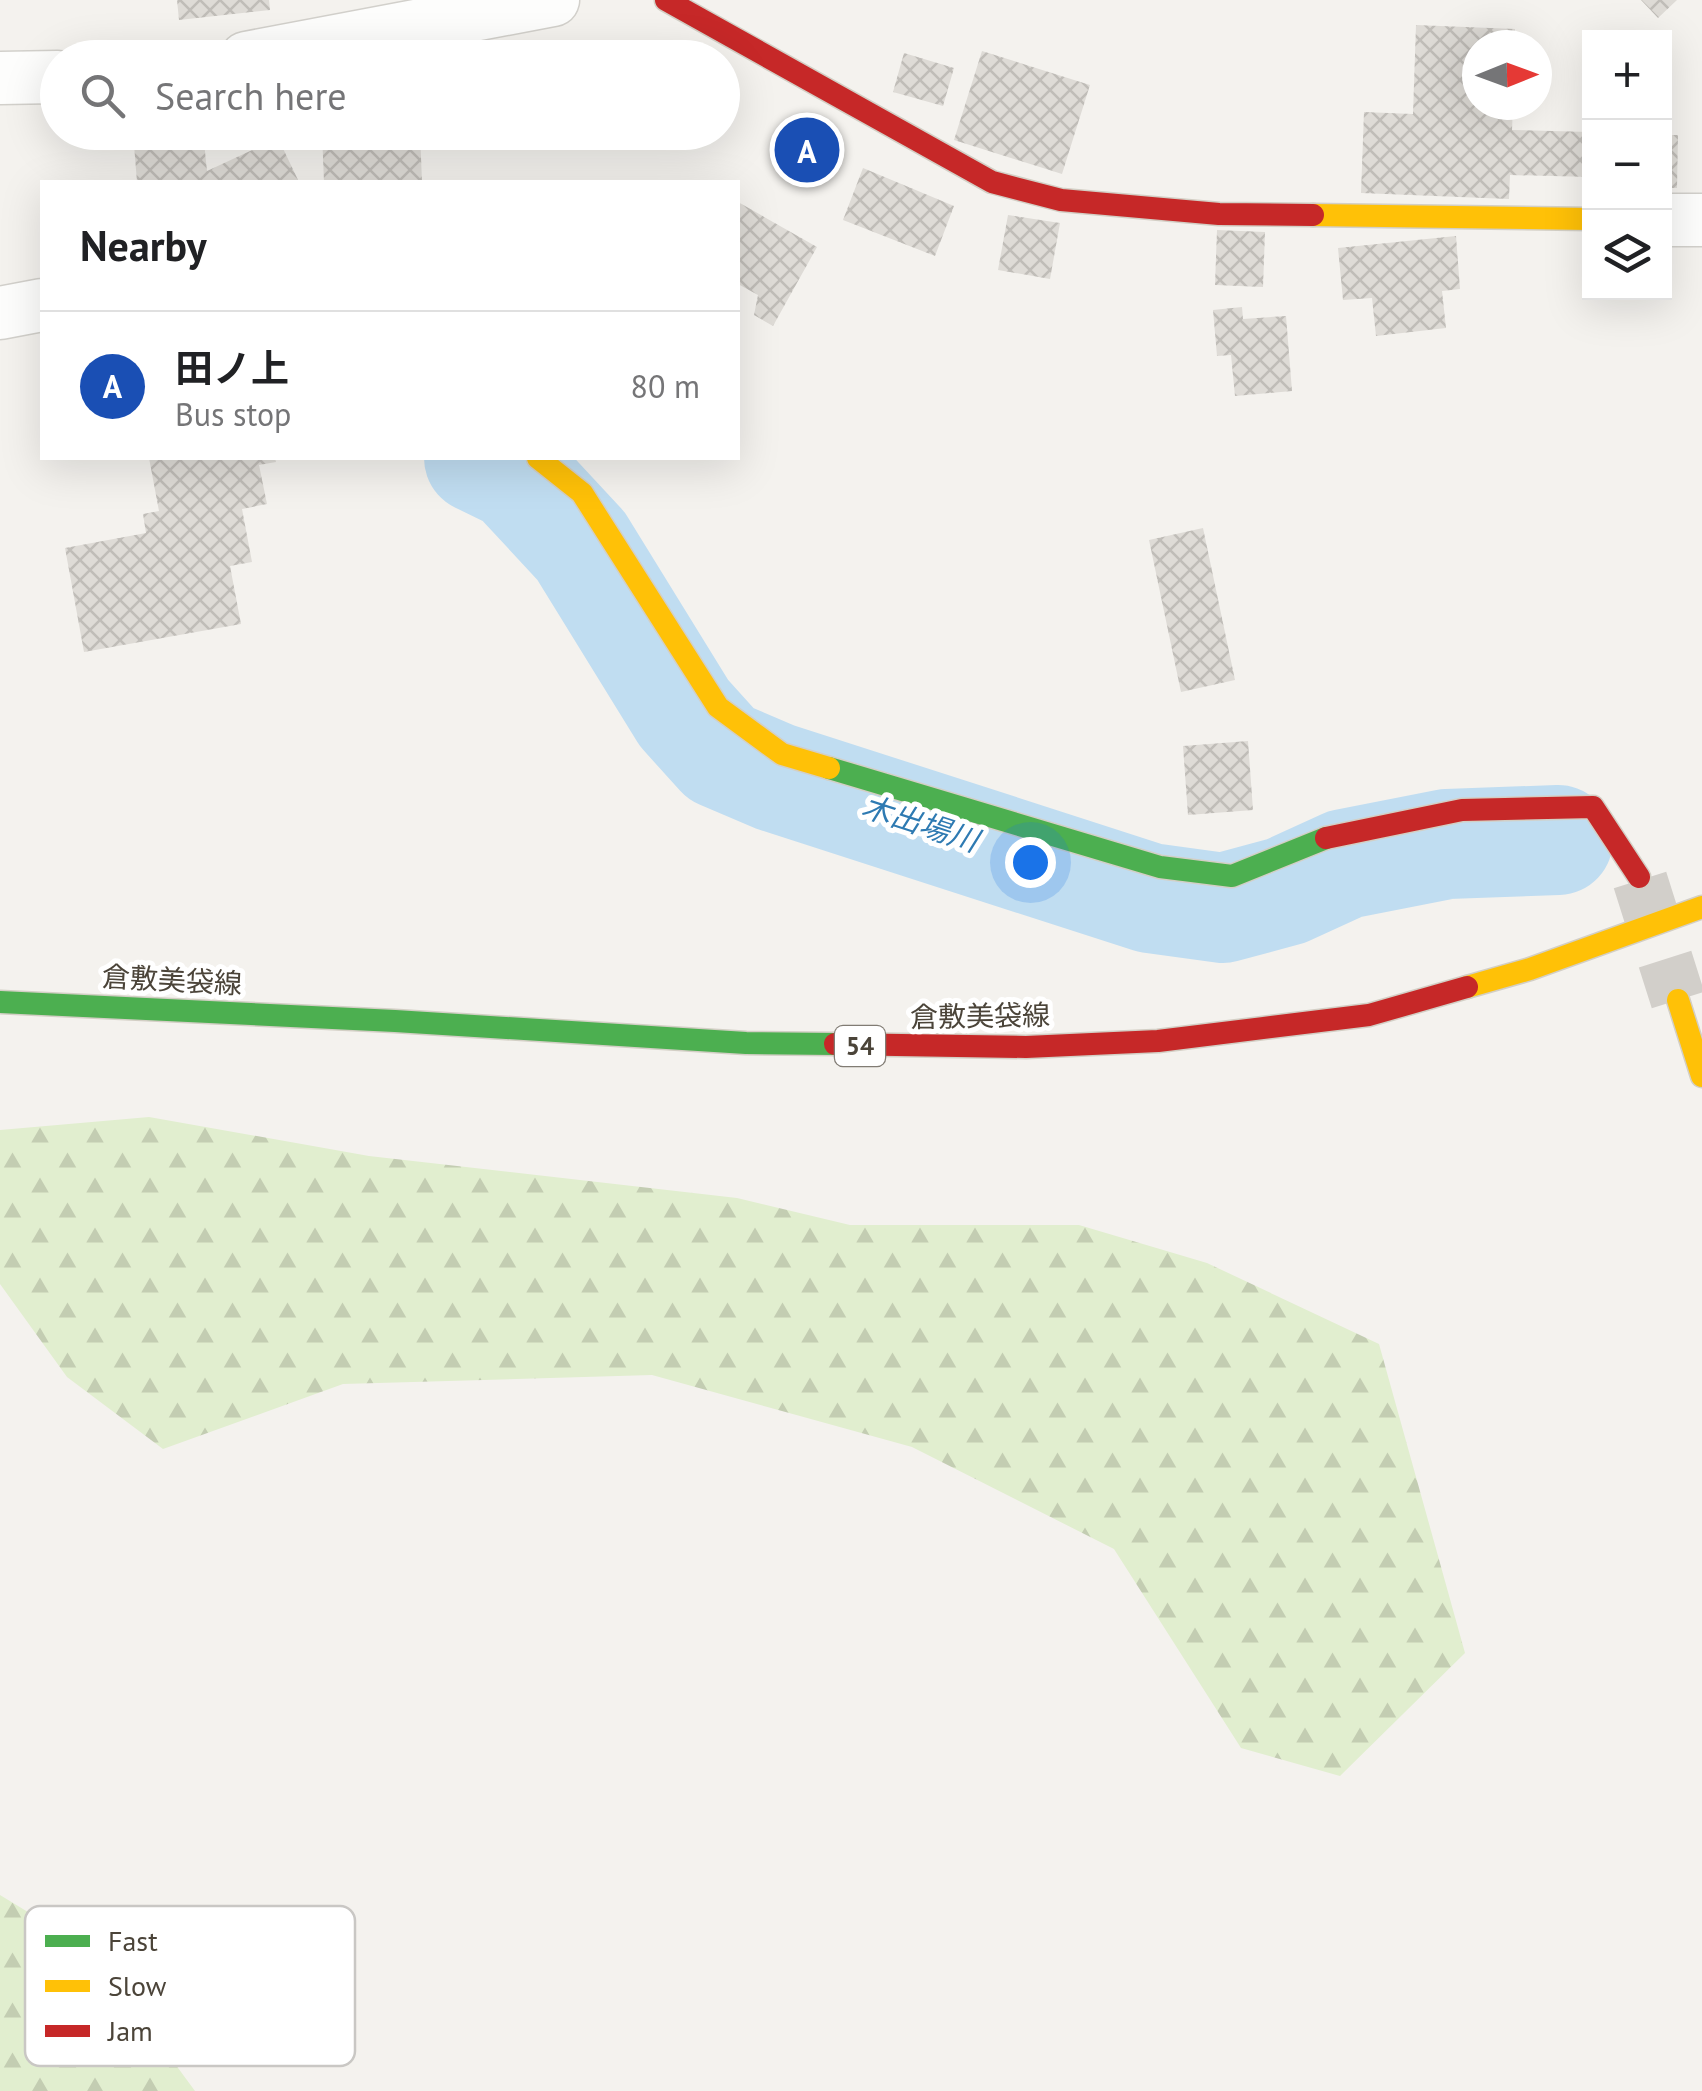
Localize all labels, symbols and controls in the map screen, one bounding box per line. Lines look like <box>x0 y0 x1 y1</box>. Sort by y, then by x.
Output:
north arrow <box>1462 30 1552 120</box>
map controls <box>1582 30 1672 300</box>
button: + <box>1582 30 1672 120</box>
search box <box>40 40 740 150</box>
icon: search <box>75 68 130 123</box>
text: Search here <box>155 71 347 120</box>
pin: A <box>774 112 840 188</box>
button: − <box>1582 120 1672 210</box>
button: layers <box>1582 210 1672 300</box>
text: Nearby <box>80 218 207 273</box>
text: 田ノ上 <box>175 343 289 392</box>
text: A <box>103 365 122 407</box>
text: 80 m <box>631 365 700 407</box>
text: Bus stop <box>175 393 291 435</box>
water label: 木出場川 <box>857 785 986 861</box>
your location <box>1005 837 1056 888</box>
street label: 倉敷美袋線 <box>101 957 243 1002</box>
street label: 倉敷美袋線 <box>910 996 1050 1035</box>
road number: 54 <box>835 1026 885 1066</box>
legend <box>25 1906 355 2066</box>
text: Fast <box>108 1922 158 1959</box>
text: Slow <box>108 1967 167 2004</box>
text: Jam <box>107 2012 153 2049</box>

